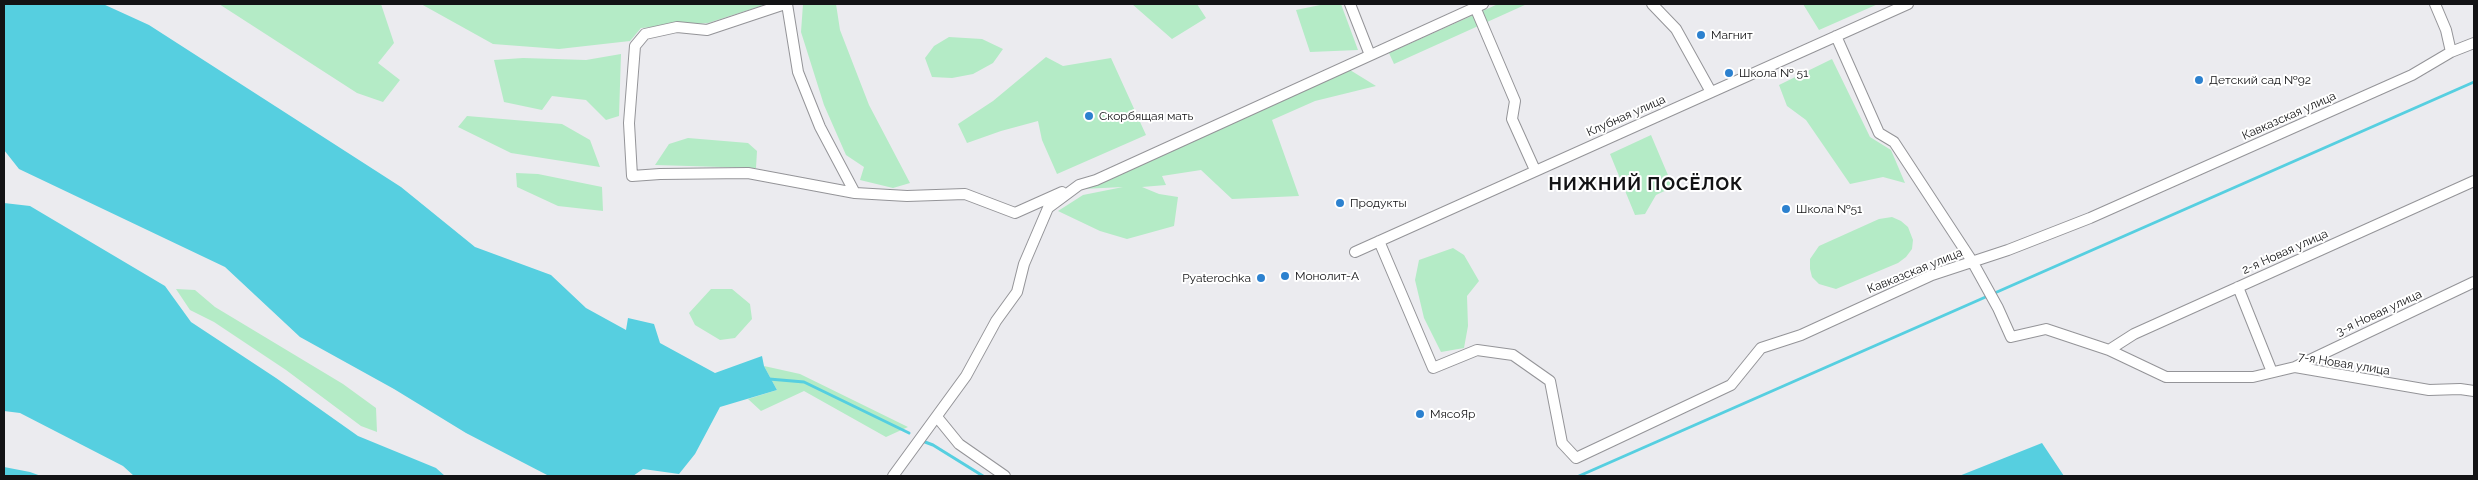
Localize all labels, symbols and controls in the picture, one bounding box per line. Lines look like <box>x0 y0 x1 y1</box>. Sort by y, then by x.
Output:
place label: Магнит <box>1711 28 1753 42</box>
marker: Магнит <box>1695 29 1707 41</box>
place label: Школа № 51 <box>1739 66 1808 80</box>
marker: Школа № 51 <box>1723 67 1735 79</box>
place label: Детский сад №92 <box>2209 73 2311 87</box>
marker: Детский сад №92 <box>2193 74 2205 86</box>
street label: Кавказская улица <box>2240 89 2338 143</box>
street label: Клубная улица <box>1584 92 1668 140</box>
place label: Скорбящая мать <box>1099 109 1193 123</box>
marker: Скорбящая мать <box>1083 110 1095 122</box>
district label: НИЖНИЙ ПОСЁЛОК <box>1547 174 1745 196</box>
place label: Продукты <box>1350 196 1407 210</box>
marker: Продукты <box>1334 197 1346 209</box>
place label: Школа №51 <box>1796 202 1862 216</box>
marker: Школа №51 <box>1780 203 1792 215</box>
street label: 2-я Новая улица <box>2240 227 2330 277</box>
street label: Кавказская улица <box>1865 245 1965 297</box>
place label: Монолит-А <box>1295 269 1359 283</box>
marker: Монолит-А <box>1279 270 1291 282</box>
place label: Pyaterochka <box>1182 271 1251 285</box>
marker: Pyaterochka <box>1255 272 1267 284</box>
street label: 3-я Новая улица <box>2334 287 2424 339</box>
street label: 7-я Новая улица <box>2297 350 2391 378</box>
place label: МясоЯр <box>1430 407 1475 421</box>
marker: МясоЯр <box>1414 408 1426 420</box>

